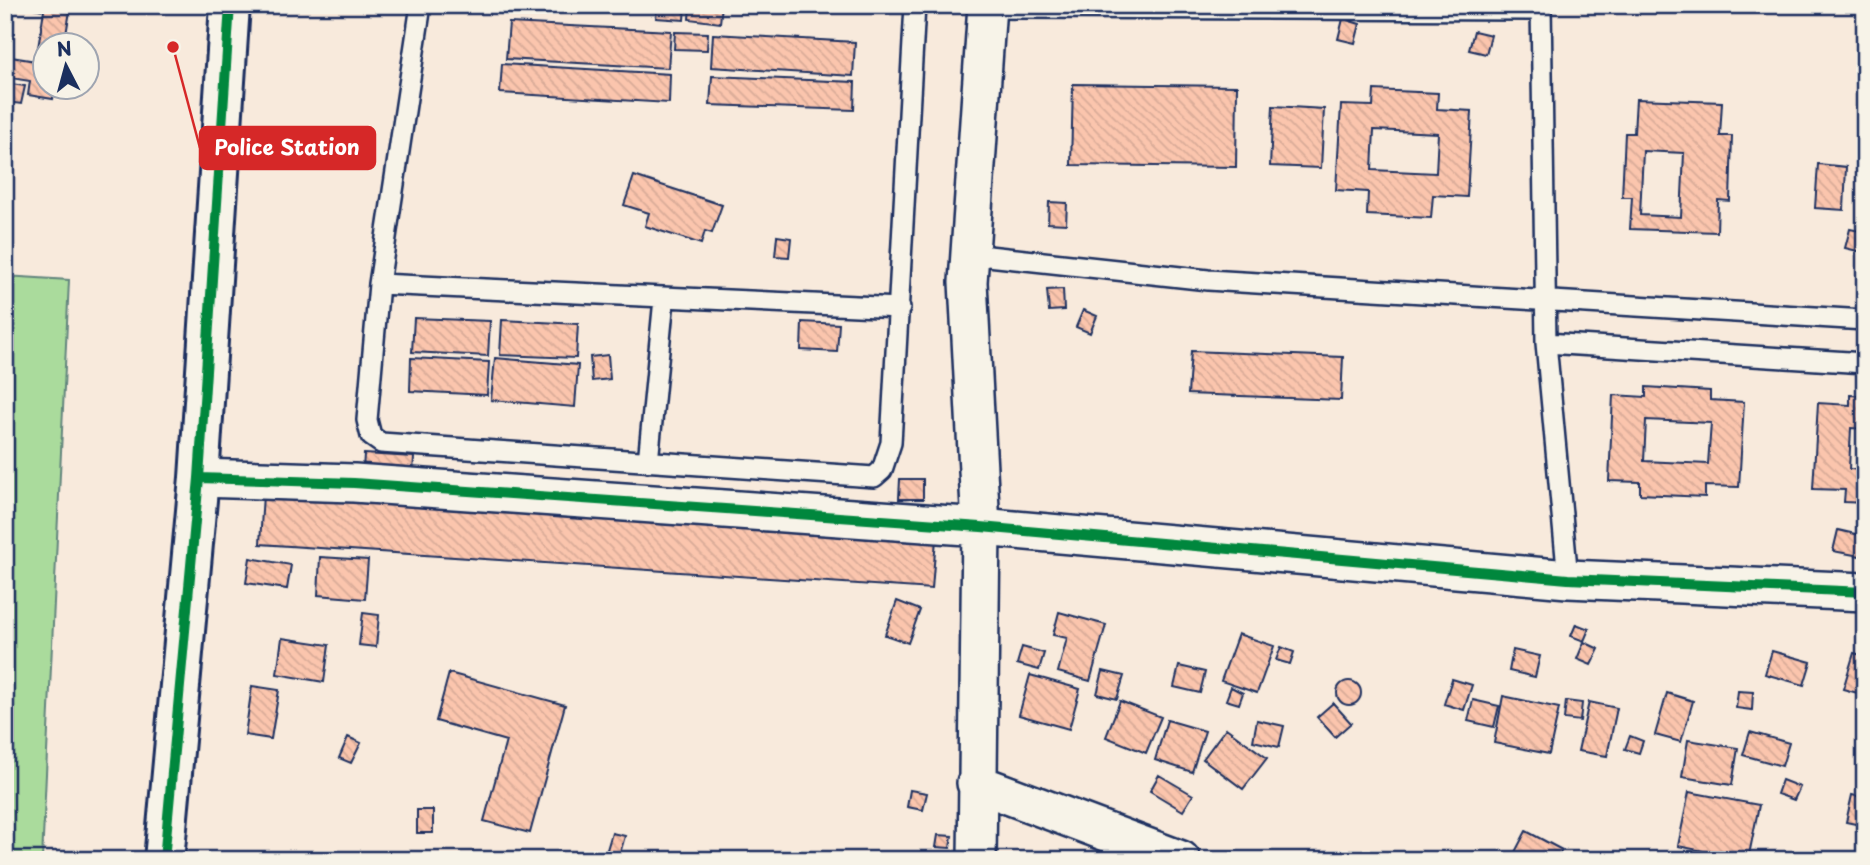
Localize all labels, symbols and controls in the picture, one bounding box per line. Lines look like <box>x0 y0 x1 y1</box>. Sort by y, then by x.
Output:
north arrow <box>32 32 102 102</box>
text: N <box>55 33 73 63</box>
callout: Police Station <box>200 127 375 169</box>
text: Police Station <box>214 130 360 162</box>

